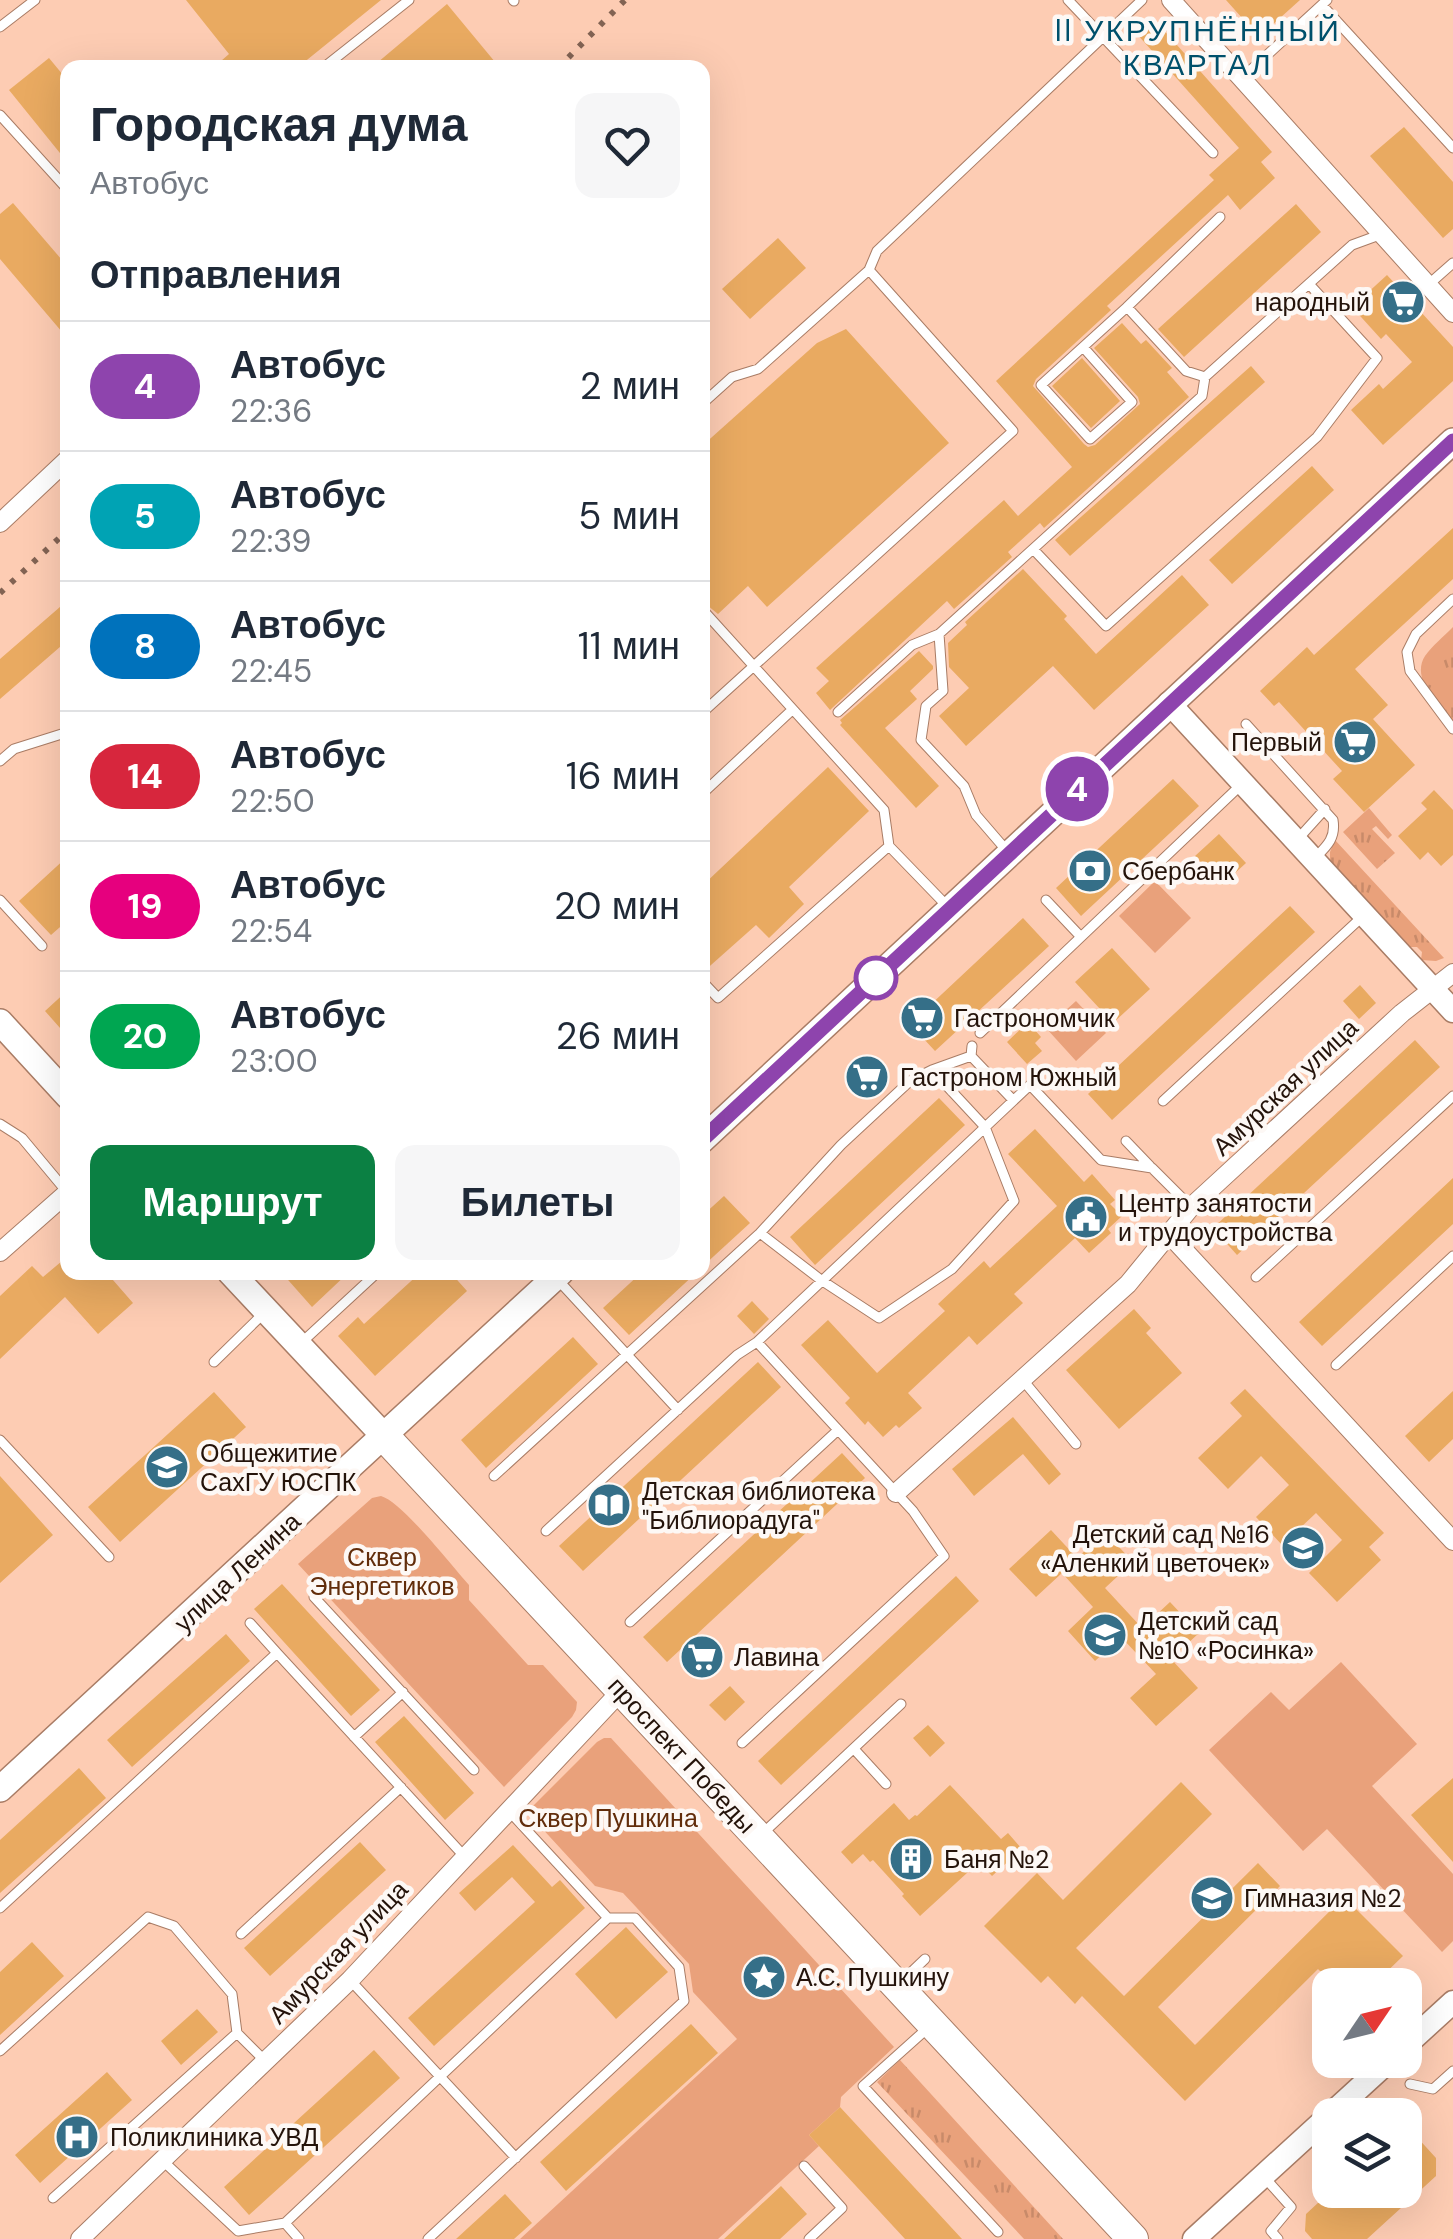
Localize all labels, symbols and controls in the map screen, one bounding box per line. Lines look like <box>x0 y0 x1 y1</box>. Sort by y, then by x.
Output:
district label: II УКРУПНЁННЫЙ КВАРТАЛ <box>1055 11 1341 84</box>
text: Городская дума <box>90 93 467 156</box>
button: heart <box>575 93 680 198</box>
text: Автобус <box>90 162 209 204</box>
text: Отправления <box>90 250 342 300</box>
supermarket icon: народный <box>1380 279 1426 325</box>
place label: народный <box>1255 286 1370 319</box>
text: Автобус <box>230 340 386 390</box>
text: 2 мин <box>580 361 680 411</box>
text: 4 <box>134 363 156 409</box>
text: 22:36 <box>230 390 312 432</box>
text: Автобус <box>230 470 386 520</box>
text: 5 мин <box>578 491 680 541</box>
text: 5 <box>134 493 156 539</box>
text: 22:39 <box>230 520 311 562</box>
text: Автобус <box>230 600 386 650</box>
text: 11 мин <box>578 621 680 671</box>
text: 8 <box>134 623 156 669</box>
text: 22:45 <box>230 650 312 692</box>
supermarket icon: Первый <box>1332 719 1378 765</box>
place label: Первый <box>1231 726 1322 759</box>
text: Автобус <box>230 730 386 780</box>
text: 16 мин <box>566 751 680 801</box>
text: 14 <box>127 753 163 799</box>
line badge: 4 <box>1044 756 1110 822</box>
text: 4 <box>1066 766 1088 812</box>
text: 22:50 <box>230 780 315 822</box>
bank icon: Сбербанк <box>1067 848 1113 894</box>
place label: Сбербанк <box>1122 855 1235 888</box>
text: Автобус <box>230 860 386 910</box>
text: 20 мин <box>554 881 680 931</box>
text: 19 <box>128 883 162 929</box>
text: 22:54 <box>230 910 312 952</box>
unlabelled marker <box>855 957 897 999</box>
text: Автобус <box>230 990 386 1040</box>
supermarket icon: Гастрономчик <box>899 995 945 1041</box>
place label: Гастрономчик <box>954 1002 1116 1035</box>
text: 26 мин <box>556 1011 680 1061</box>
street label: Амурская улица <box>1206 1011 1365 1163</box>
text: 20 <box>123 1013 167 1059</box>
text: 23:00 <box>230 1040 318 1082</box>
supermarket icon: Гастроном Южный <box>844 1054 890 1100</box>
place label: Гастроном Южный <box>900 1061 1117 1094</box>
button: Маршрут <box>90 1145 375 1260</box>
button: Билеты <box>395 1145 680 1260</box>
place label: Центр занятости и трудоустройства <box>1118 1187 1332 1249</box>
public building icon: Центр занятости и трудоустройства <box>1063 1194 1109 1240</box>
place label: Общежитие СахГУ ЮСПК <box>200 1437 357 1499</box>
school or university icon: Общежитие СахГУ ЮСПК <box>144 1444 190 1490</box>
place label: Детская библиотека "Библиорадуга" <box>642 1475 875 1537</box>
library icon: Детская библиотека "Библиорадуга" <box>586 1482 632 1528</box>
street label: улица Ленина <box>167 1505 308 1639</box>
place label: Детский сад №16 «Аленкий цветочек» <box>1040 1518 1270 1580</box>
school or university icon: Детский сад №16 «Аленкий цветочек» <box>1280 1525 1326 1571</box>
park label: Сквер Энергетиков <box>309 1541 455 1603</box>
place label: Детский сад №10 «Росинка» <box>1138 1605 1314 1667</box>
school or university icon: Детский сад №10 «Росинка» <box>1082 1612 1128 1658</box>
supermarket icon: Лавина <box>679 1634 725 1680</box>
place label: Лавина <box>734 1641 819 1674</box>
street label: проспект Победы <box>601 1670 763 1841</box>
park label: Сквер Пушкина <box>518 1802 698 1835</box>
building icon: Баня №2 <box>888 1836 934 1882</box>
place label: Баня №2 <box>944 1843 1050 1876</box>
street label: Амурская улица <box>262 1874 415 2031</box>
school or university icon: Гимназия №2 <box>1189 1875 1235 1921</box>
place label: Гимназия №2 <box>1244 1882 1402 1915</box>
place icon: А.С. Пушкину <box>741 1954 787 2000</box>
place label: А.С. Пушкину <box>796 1961 950 1994</box>
north arrow <box>1312 1968 1422 2078</box>
map controls <box>1312 1968 1422 2208</box>
button: layers <box>1312 2098 1422 2208</box>
hospital icon: Поликлиника УВД <box>54 2114 100 2160</box>
place label: Поликлиника УВД <box>110 2121 318 2154</box>

